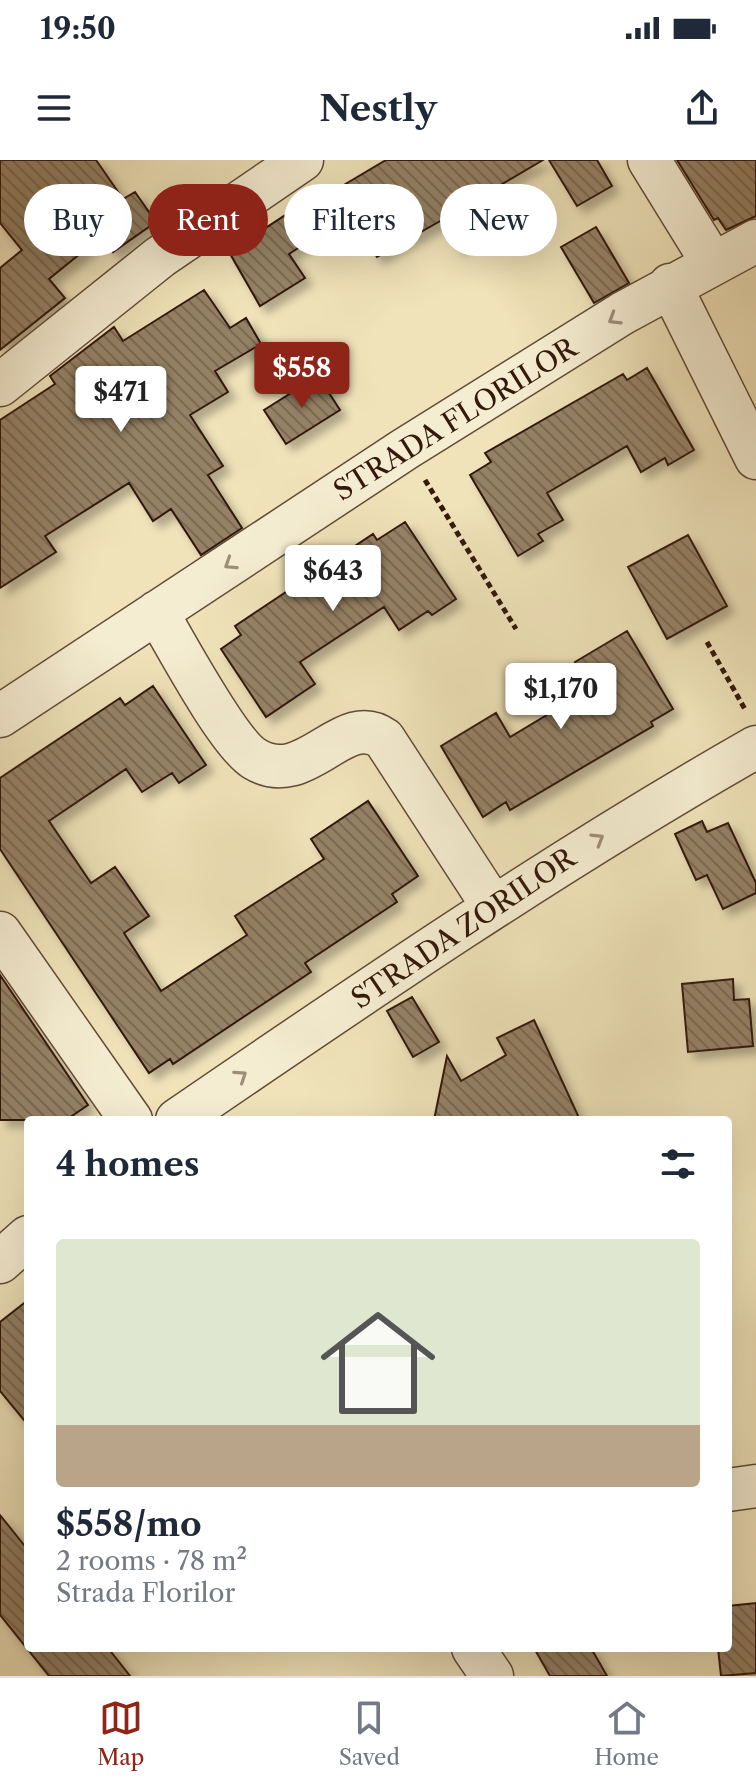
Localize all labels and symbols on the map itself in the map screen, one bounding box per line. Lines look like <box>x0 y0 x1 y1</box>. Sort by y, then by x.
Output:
one-way arrow <box>608 309 623 324</box>
street label: STRADA FLORILOR <box>327 330 584 508</box>
pin: $558 <box>255 342 349 410</box>
pin: $471 <box>74 366 168 434</box>
pin: $643 <box>286 545 380 613</box>
one-way arrow <box>224 554 238 569</box>
pin: $1,170 <box>496 663 626 731</box>
one-way arrow <box>589 833 604 849</box>
street label: STRADA ZORILOR <box>345 840 583 1016</box>
one-way arrow <box>233 1071 247 1086</box>

